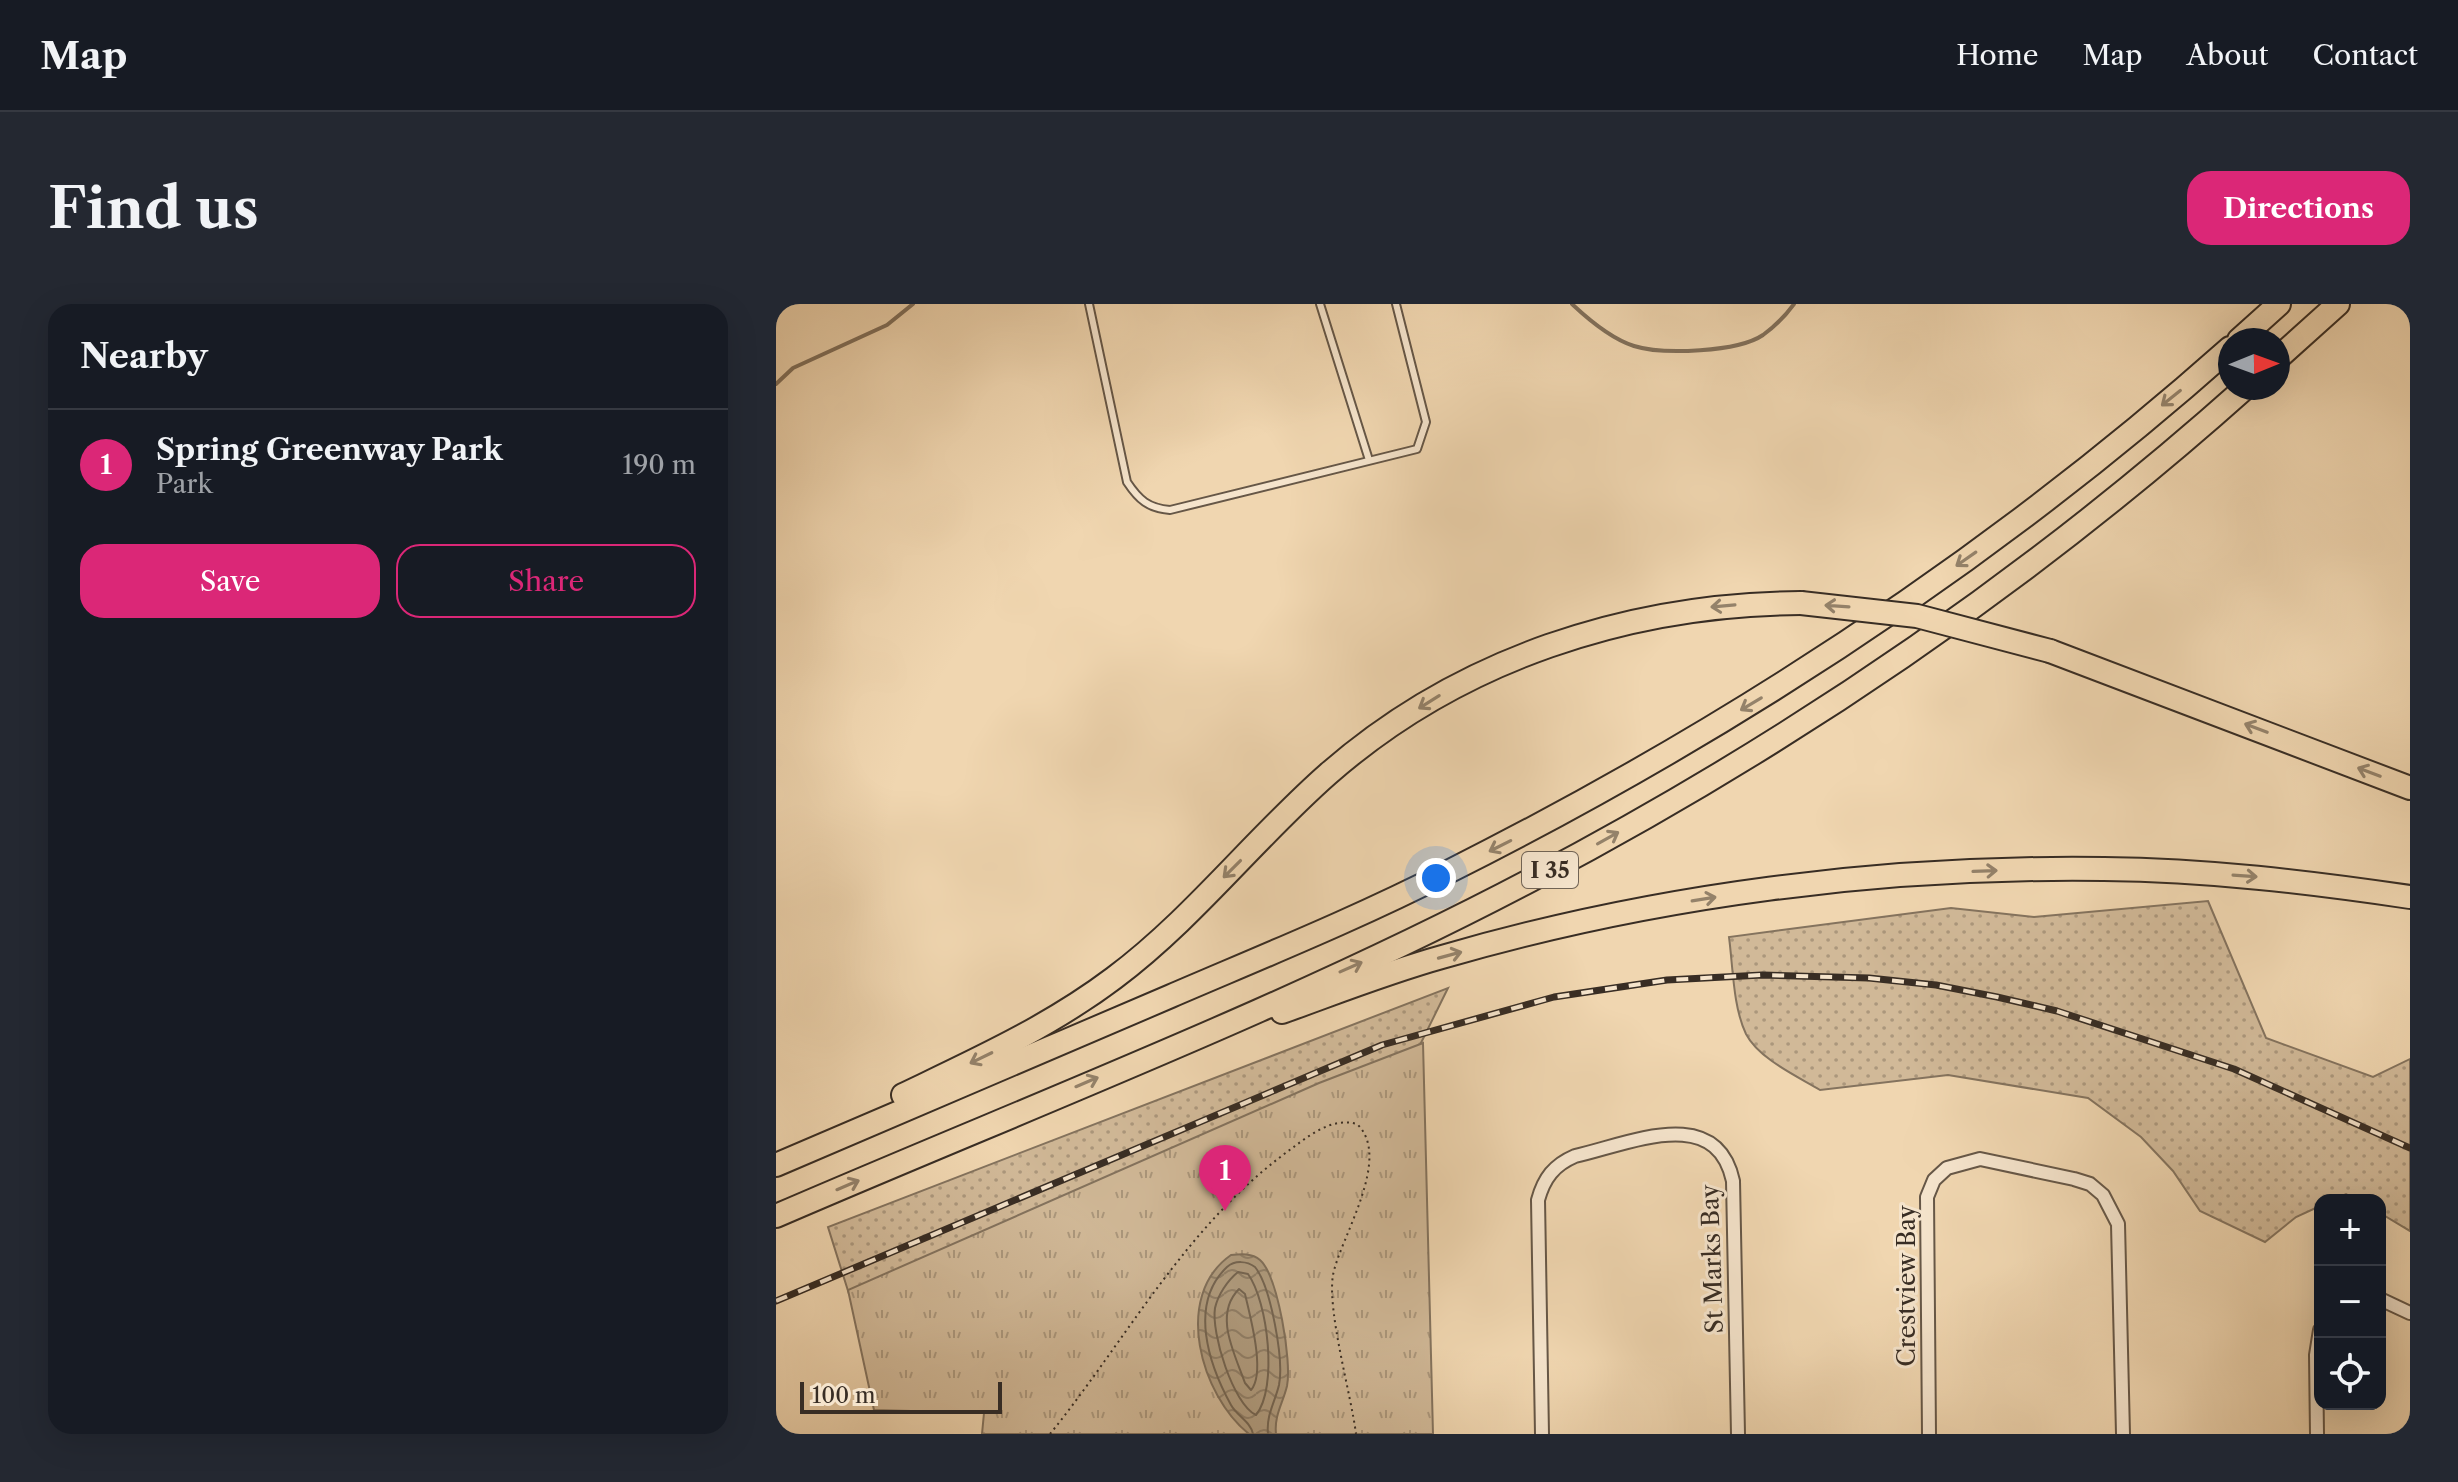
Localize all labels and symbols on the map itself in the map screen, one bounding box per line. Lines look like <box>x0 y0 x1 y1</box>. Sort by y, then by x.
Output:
north arrow <box>2218 328 2290 400</box>
one-way arrow <box>2161 390 2182 407</box>
one-way arrow <box>1956 551 1978 567</box>
one-way arrow <box>1824 598 1851 613</box>
one-way arrow <box>1710 599 1737 614</box>
one-way arrow <box>1419 694 1441 710</box>
one-way arrow <box>1740 696 1763 712</box>
one-way arrow <box>2244 720 2269 734</box>
one-way arrow <box>2357 764 2382 778</box>
one-way arrow <box>1596 830 1619 846</box>
one-way arrow <box>1489 838 1512 854</box>
road number: I 35 <box>1522 852 1578 888</box>
your location <box>1416 858 1456 898</box>
one-way arrow <box>1222 859 1241 879</box>
one-way arrow <box>1971 863 1998 878</box>
one-way arrow <box>2231 869 2258 884</box>
one-way arrow <box>1690 891 1716 906</box>
one-way arrow <box>1436 946 1462 961</box>
one-way arrow <box>1338 959 1362 974</box>
one-way arrow <box>969 1051 993 1066</box>
one-way arrow <box>1074 1074 1099 1089</box>
pin: 1 <box>1199 1145 1251 1211</box>
one-way arrow <box>835 1176 860 1191</box>
street label: St Marks Bay <box>1695 1183 1729 1334</box>
street label: Crestview Bay <box>1892 1205 1921 1367</box>
scale bar <box>800 1378 1002 1414</box>

